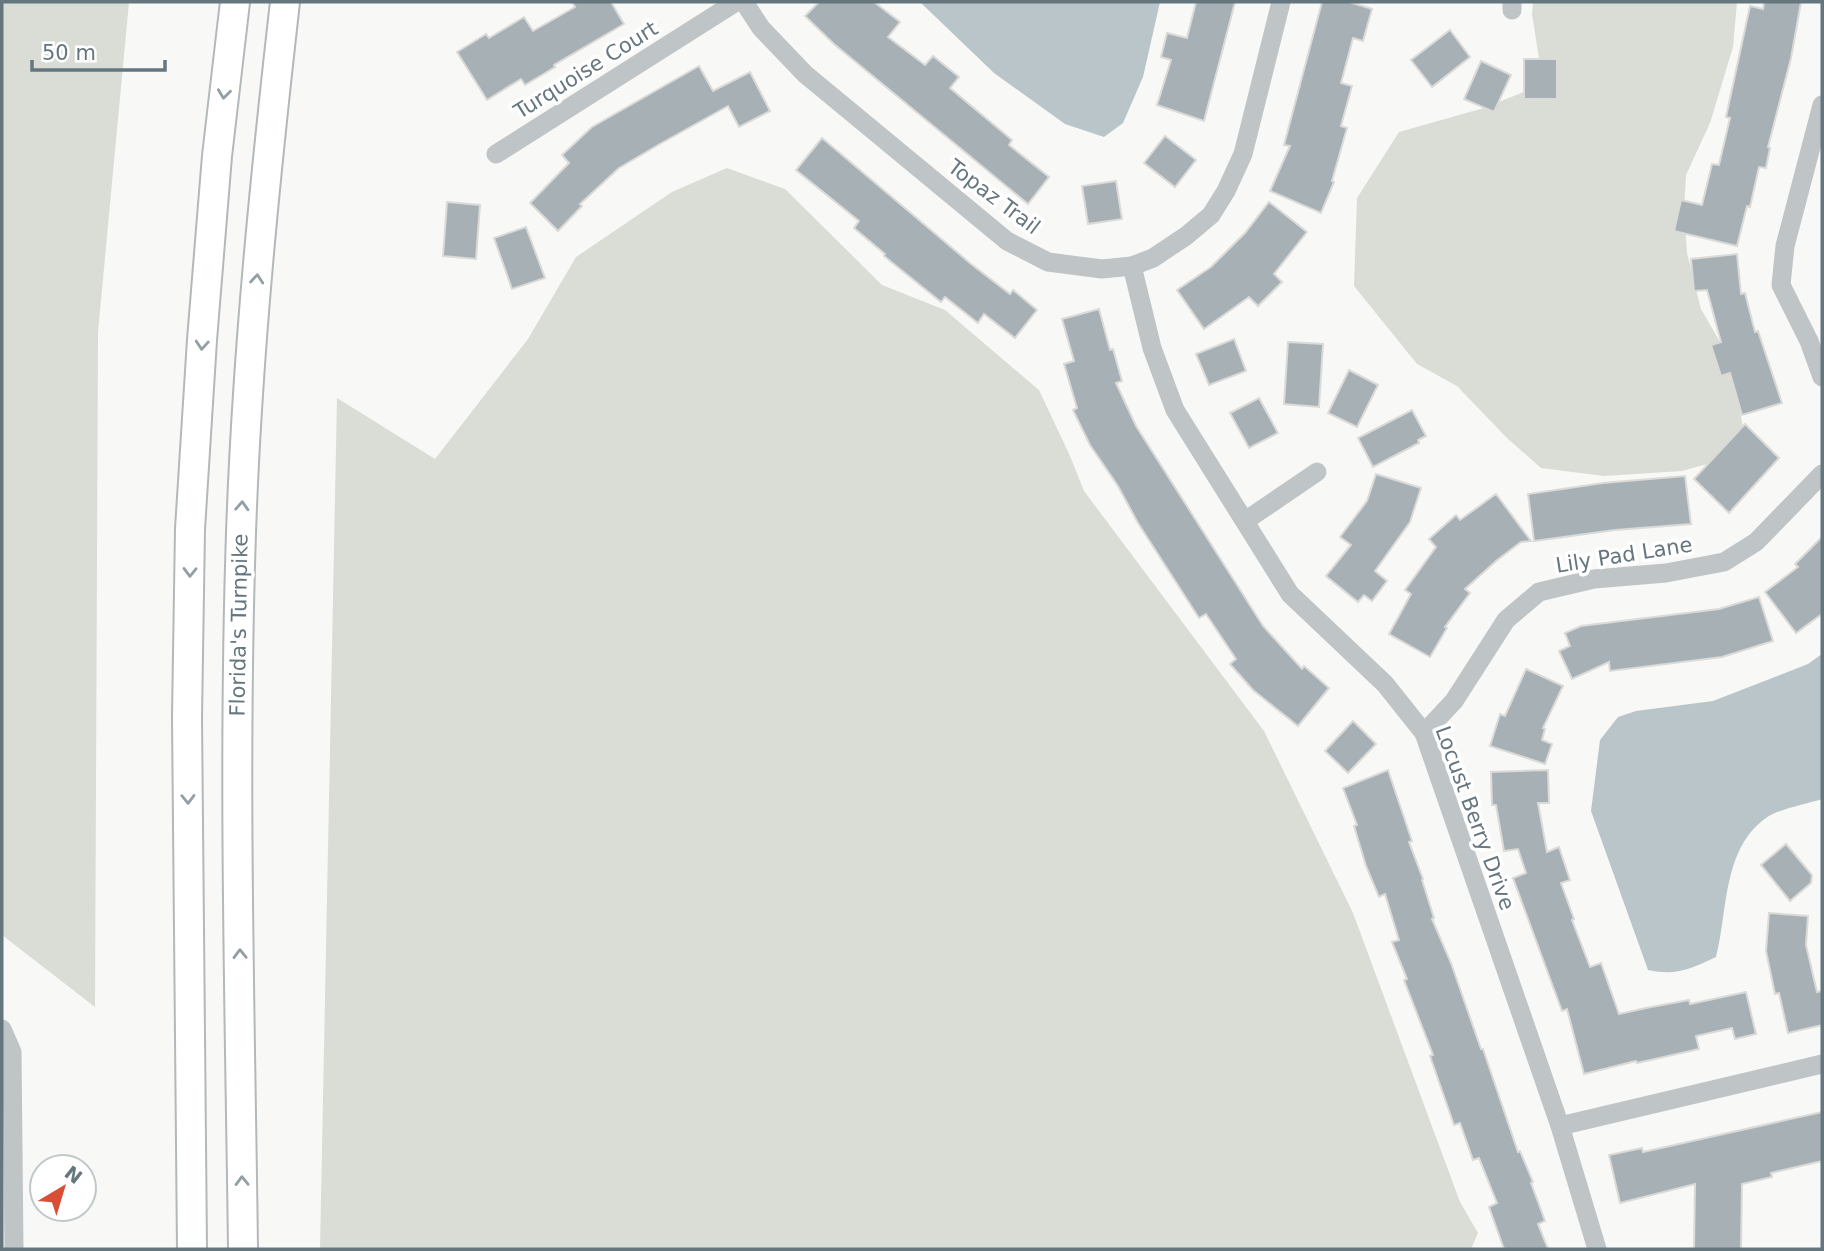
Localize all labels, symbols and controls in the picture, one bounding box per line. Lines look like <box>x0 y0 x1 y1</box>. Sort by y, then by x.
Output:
street label: Turquoise Court <box>509 16 662 124</box>
scale bar <box>32 28 164 72</box>
text: 50 m <box>42 41 96 65</box>
one-way arrow <box>217 88 232 100</box>
street label: Topaz Trail <box>942 154 1045 239</box>
one-way arrow <box>249 273 264 284</box>
one-way arrow <box>195 340 210 351</box>
one-way arrow <box>235 500 250 511</box>
street label: Lily Pad Lane <box>1554 532 1694 578</box>
street label: Florida's Turnpike <box>225 533 253 717</box>
one-way arrow <box>182 567 197 578</box>
street label: Locust Berry Drive <box>1431 723 1519 913</box>
one-way arrow <box>180 794 195 805</box>
one-way arrow <box>232 948 248 958</box>
north arrow <box>28 1153 98 1223</box>
text: N <box>60 1161 87 1188</box>
one-way arrow <box>234 1175 250 1186</box>

